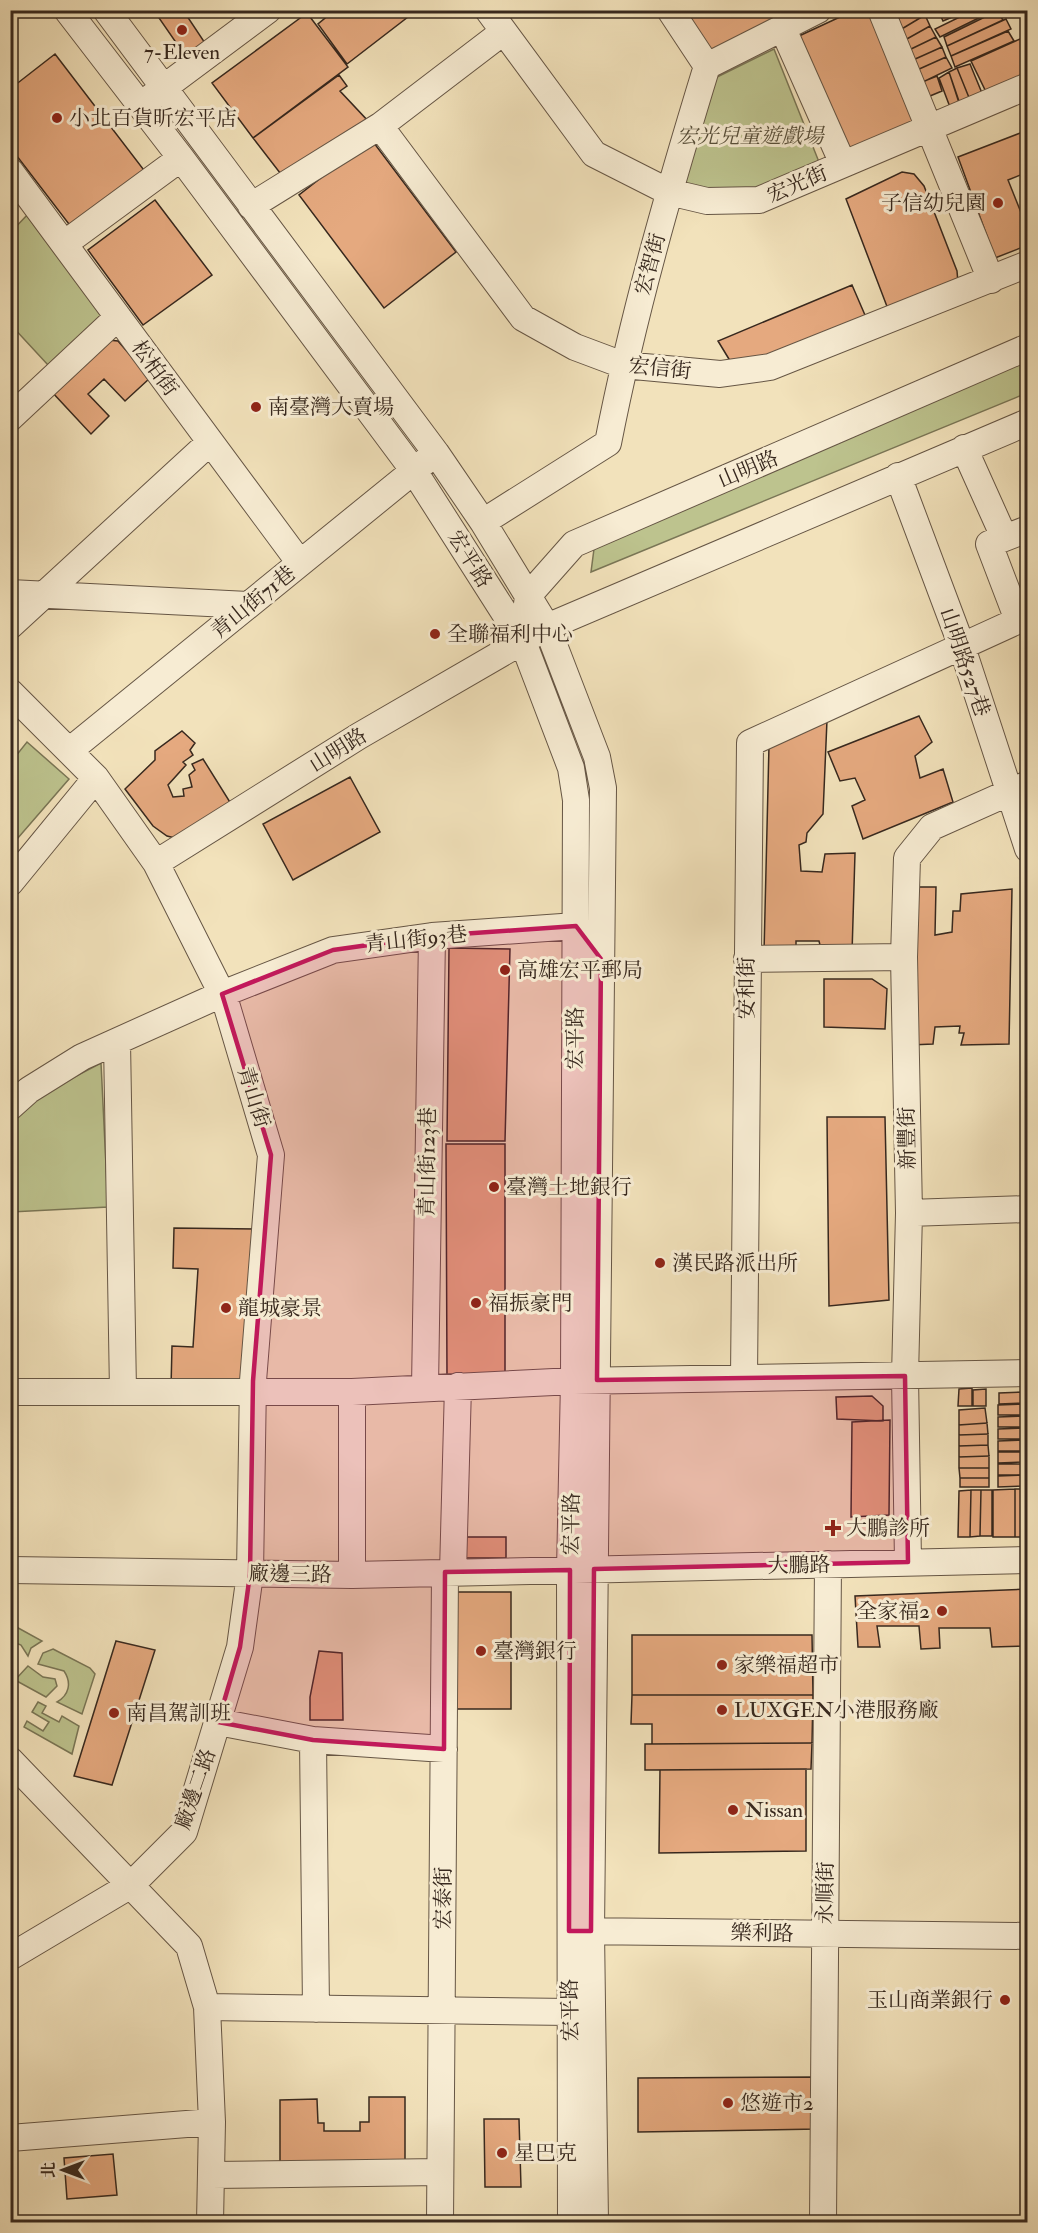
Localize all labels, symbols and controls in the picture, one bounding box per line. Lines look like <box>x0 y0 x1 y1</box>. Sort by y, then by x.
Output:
marker: 7-Eleven <box>175 23 189 37</box>
place label: 7-Eleven <box>144 39 220 66</box>
place label: 小北百貨昕宏平店 <box>69 105 237 132</box>
marker: 小北百貨昕宏平店 <box>50 111 64 125</box>
park label: 宏光兒童遊戲場 <box>677 123 825 150</box>
street label: 宏光街 <box>763 160 831 209</box>
place label: 子信幼兒園 <box>881 190 986 217</box>
marker: 子信幼兒園 <box>991 196 1005 210</box>
street label: 宏智街 <box>629 230 672 298</box>
street label: 松柏街 <box>125 335 184 402</box>
street label: 宏信街 <box>627 352 693 385</box>
place label: 南臺灣大賣場 <box>268 394 394 421</box>
marker: 南臺灣大賣場 <box>249 400 263 414</box>
street label: 山明路 <box>714 445 782 494</box>
street label: 宏平路 <box>441 525 498 593</box>
street label: 青山街71巷 <box>206 560 301 645</box>
street label: 山明路527巷 <box>933 604 996 720</box>
place label: 全聯福利中心 <box>447 621 573 648</box>
marker: 全聯福利中心 <box>428 627 442 641</box>
street label: 山明路 <box>304 722 372 779</box>
street label: 青山街93巷 <box>364 921 469 958</box>
place label: 高雄宏平郵局 <box>517 957 643 984</box>
street label: 安和街 <box>733 957 760 1020</box>
marker: 高雄宏平郵局 <box>498 963 512 977</box>
street label: 宏平路 <box>562 1007 589 1070</box>
street label: 青山街 <box>231 1063 276 1131</box>
street label: 新豐街 <box>893 1106 922 1170</box>
street label: 青山街123巷 <box>413 1107 442 1217</box>
place label: 臺灣土地銀行 <box>506 1174 632 1201</box>
marker: 臺灣土地銀行 <box>487 1180 501 1194</box>
place label: 漢民路派出所 <box>672 1250 798 1277</box>
marker: 漢民路派出所 <box>653 1256 667 1270</box>
place label: 福振豪門 <box>488 1290 572 1317</box>
place label: 龍城豪景 <box>238 1295 322 1322</box>
marker: 福振豪門 <box>469 1296 483 1310</box>
marker: 龍城豪景 <box>219 1301 233 1315</box>
street label: 宏平路 <box>557 1492 586 1556</box>
place label: 大鵬診所 <box>846 1515 930 1542</box>
marker: 大鵬診所 <box>824 1519 842 1537</box>
street label: 大鵬路 <box>767 1551 831 1580</box>
street label: 廠邊三路 <box>248 1560 332 1589</box>
place label: 全家福2 <box>856 1598 930 1625</box>
marker: 全家福2 <box>935 1604 949 1618</box>
place label: 臺灣銀行 <box>493 1638 577 1665</box>
marker: 臺灣銀行 <box>474 1644 488 1658</box>
place label: 家樂福超市 <box>734 1652 839 1679</box>
marker: 家樂福超市 <box>715 1658 729 1672</box>
place label: LUXGEN小港服務廠 <box>734 1697 939 1724</box>
place label: 南昌駕訓班 <box>126 1700 231 1727</box>
marker: LUXGEN小港服務廠 <box>715 1703 729 1717</box>
marker: 南昌駕訓班 <box>107 1706 121 1720</box>
street label: 廠邊二路 <box>169 1745 222 1833</box>
place label: Nissan <box>745 1797 803 1824</box>
marker: Nissan <box>726 1803 740 1817</box>
street label: 永順街 <box>811 1861 840 1925</box>
street label: 宏泰街 <box>430 1867 457 1930</box>
street label: 樂利路 <box>730 1919 794 1948</box>
street label: 宏平路 <box>556 1978 585 2042</box>
place label: 玉山商業銀行 <box>867 1987 993 2014</box>
marker: 玉山商業銀行 <box>998 1993 1012 2007</box>
place label: 悠遊市2 <box>740 2090 814 2117</box>
marker: 悠遊市2 <box>721 2096 735 2110</box>
north arrow <box>33 2140 93 2200</box>
place label: 星巴克 <box>514 2140 577 2167</box>
marker: 星巴克 <box>495 2146 509 2160</box>
text: 北 <box>39 2162 59 2178</box>

